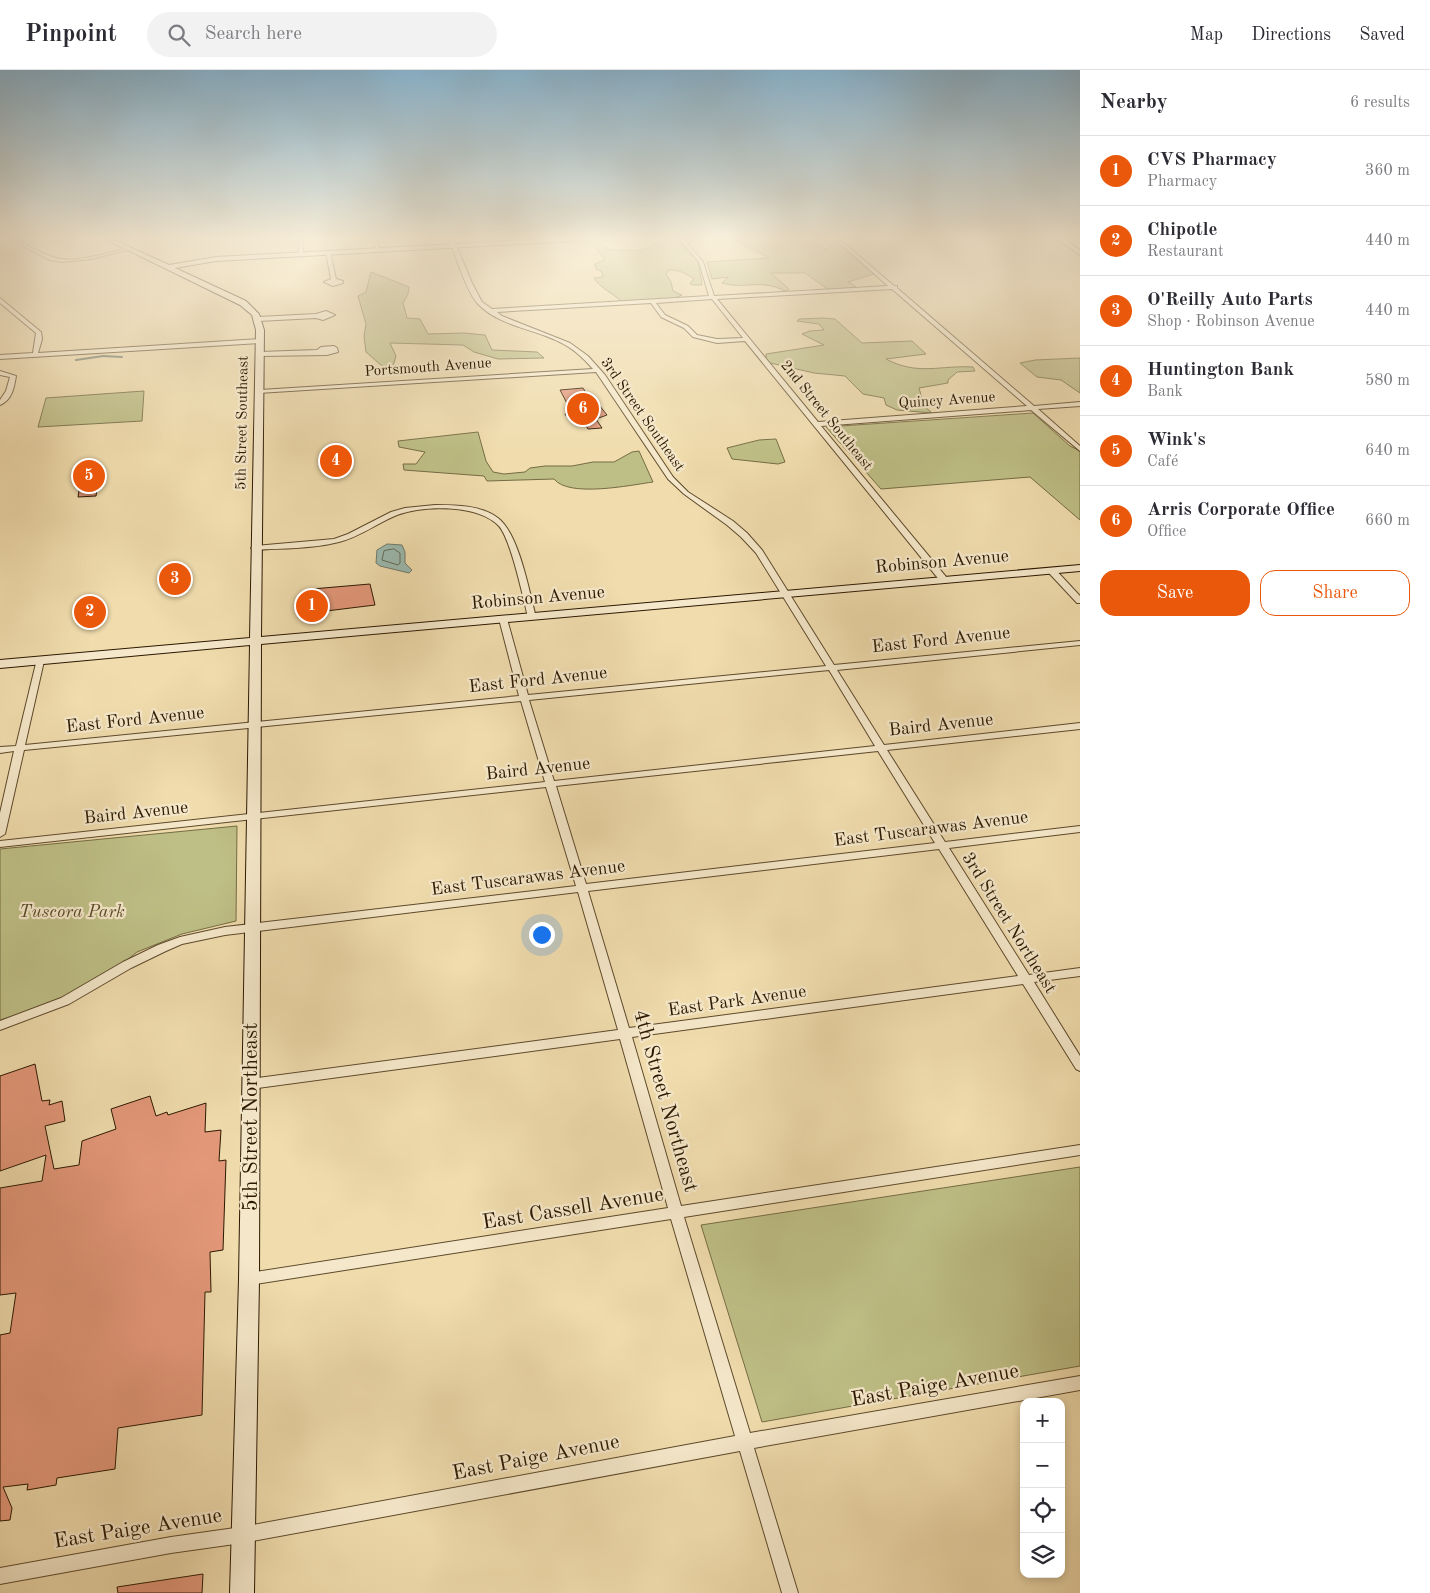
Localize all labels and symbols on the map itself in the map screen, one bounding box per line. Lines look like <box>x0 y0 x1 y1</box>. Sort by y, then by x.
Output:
street label: 3rd Street Southeast <box>597 355 687 475</box>
street label: 5th Street Southeast <box>234 356 252 490</box>
street label: Portsmouth Avenue <box>364 356 492 380</box>
street label: 2nd Street Southeast <box>777 358 875 474</box>
pin: 6 <box>567 390 599 428</box>
street label: Quincy Avenue <box>898 390 996 412</box>
pin: 4 <box>320 442 352 480</box>
pin: 5 <box>73 457 105 495</box>
street label: Robinson Avenue <box>874 547 1010 577</box>
pin: 3 <box>159 560 191 598</box>
street label: Robinson Avenue <box>470 583 606 613</box>
pin: 1 <box>296 587 328 625</box>
pin: 2 <box>74 593 106 631</box>
street label: East Ford Avenue <box>871 624 1011 656</box>
street label: East Ford Avenue <box>468 664 608 696</box>
street label: East Ford Avenue <box>65 704 205 736</box>
street label: Baird Avenue <box>888 711 994 739</box>
street label: Baird Avenue <box>485 755 591 783</box>
street label: Baird Avenue <box>83 799 189 827</box>
street label: East Tuscarawas Avenue <box>833 808 1029 850</box>
street label: 3rd Street Northeast <box>958 849 1060 997</box>
street label: East Tuscarawas Avenue <box>430 857 626 899</box>
park label: Tuscora Park <box>19 903 125 921</box>
your location <box>529 922 555 948</box>
street label: East Park Avenue <box>667 982 807 1020</box>
street label: 4th Street Northeast <box>629 1007 701 1195</box>
street label: 5th Street Northeast <box>241 1023 262 1211</box>
street label: East Cassell Avenue <box>481 1184 665 1234</box>
street label: East Paige Avenue <box>849 1361 1021 1411</box>
street label: East Paige Avenue <box>450 1431 622 1485</box>
street label: East Paige Avenue <box>52 1505 224 1553</box>

